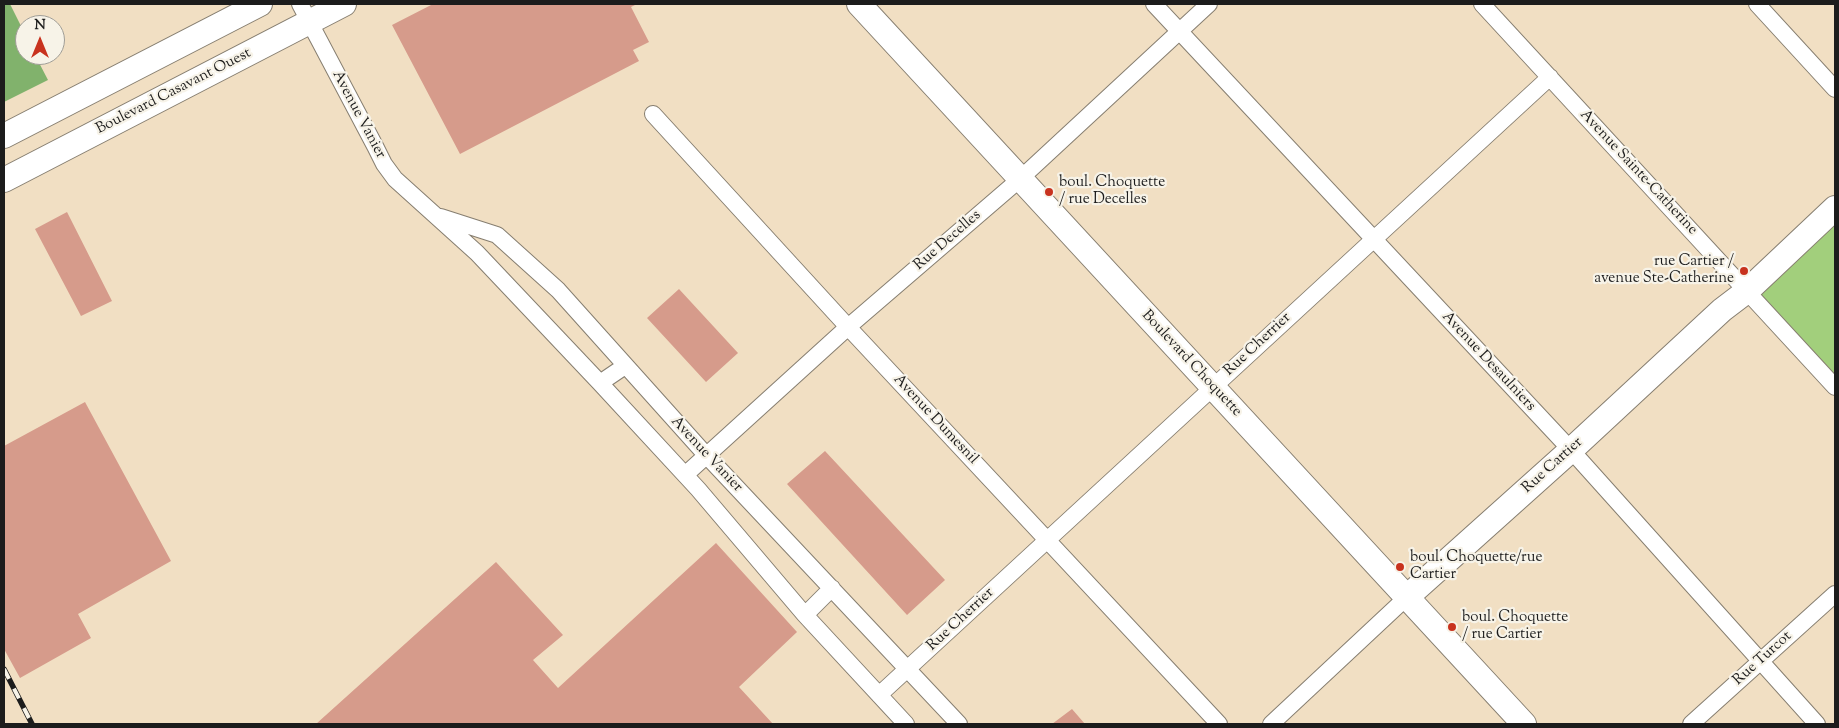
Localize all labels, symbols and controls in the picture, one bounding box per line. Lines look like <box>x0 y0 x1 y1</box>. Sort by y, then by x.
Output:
north arrow <box>15 15 65 65</box>
text: N <box>34 16 46 36</box>
street label: Boulevard Casavant Ouest <box>93 45 255 139</box>
street label: Avenue Vanier <box>327 68 389 162</box>
street label: Avenue Sainte-Catherine <box>1575 107 1701 239</box>
place label: boul. Choquette / rue Decelles <box>1059 174 1165 209</box>
marker: boul. Choquette / rue Decelles <box>1043 186 1055 198</box>
street label: Rue Decelles <box>911 207 985 275</box>
place label: rue Cartier / avenue Ste-Catherine <box>1594 253 1734 288</box>
marker: rue Cartier / avenue Ste-Catherine <box>1738 265 1750 277</box>
street label: Boulevard Choquette <box>1137 307 1245 421</box>
street label: Rue Cherrier <box>1221 309 1295 381</box>
street label: Avenue Desaulniers <box>1437 309 1539 415</box>
street label: Avenue Dumesnil <box>889 371 981 469</box>
street label: Avenue Vanier <box>666 413 746 497</box>
street label: Rue Cartier <box>1519 434 1587 498</box>
place label: boul. Choquette/rue Cartier <box>1410 549 1542 584</box>
marker: boul. Choquette/rue Cartier <box>1394 561 1406 573</box>
street label: Rue Cherrier <box>924 584 998 656</box>
place label: boul. Choquette / rue Cartier <box>1462 609 1568 644</box>
marker: boul. Choquette / rue Cartier <box>1446 621 1458 633</box>
street label: Rue Turcot <box>1730 628 1796 690</box>

